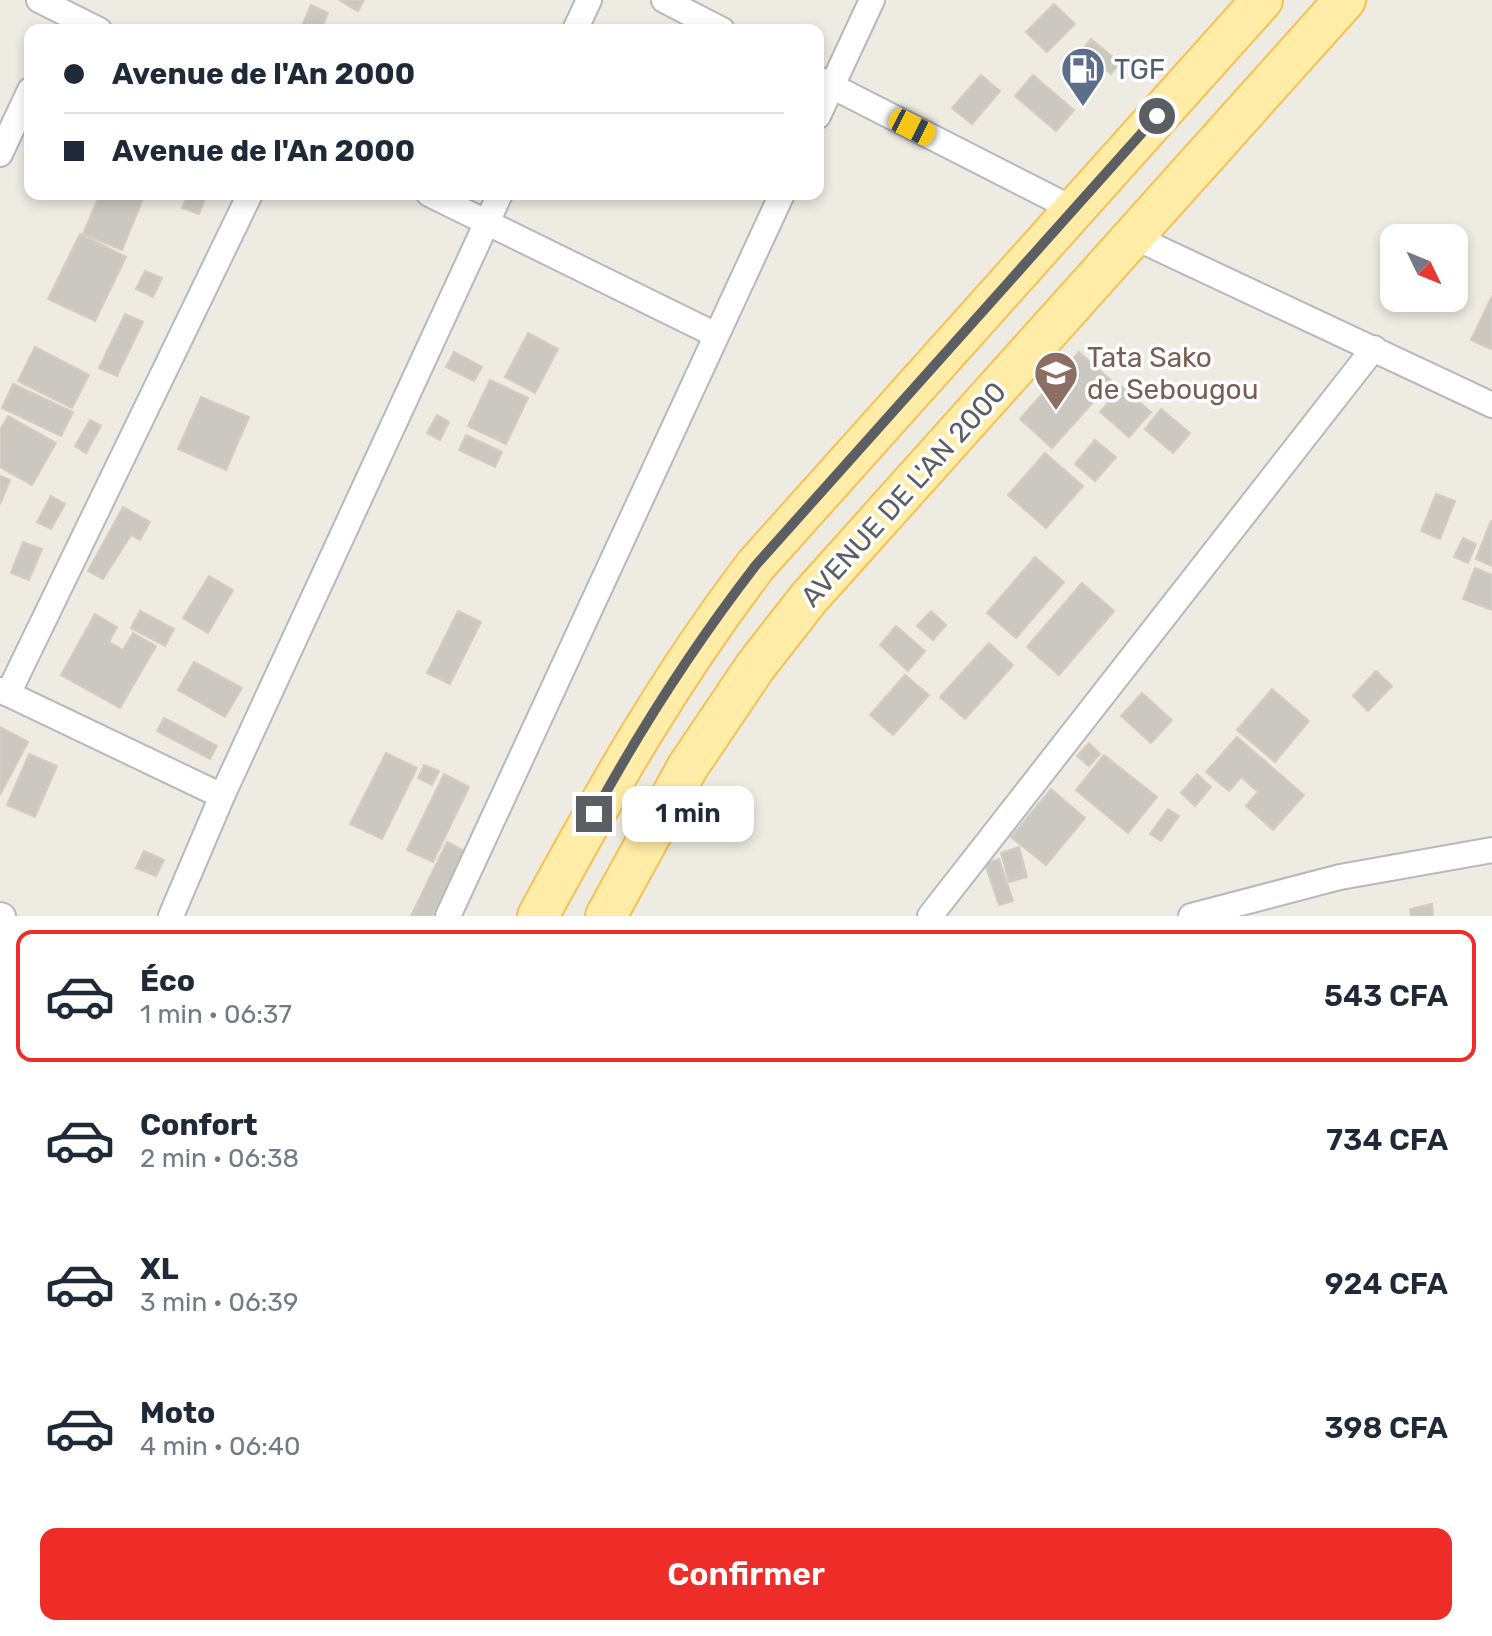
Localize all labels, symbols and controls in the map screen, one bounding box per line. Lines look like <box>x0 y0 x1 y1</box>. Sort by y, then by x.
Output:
fuel station icon: TGF <box>1059 45 1107 108</box>
place label: TGF <box>1114 53 1165 86</box>
text: Avenue de l'An 2000 <box>112 56 415 92</box>
route start <box>1139 98 1175 134</box>
car <box>885 105 939 149</box>
text: Avenue de l'An 2000 <box>112 133 415 169</box>
north arrow <box>1380 224 1468 312</box>
map controls <box>1380 224 1468 312</box>
place label: Tata Sako de Sebougou <box>1087 341 1259 406</box>
school or university icon: Tata Sako de Sebougou <box>1032 349 1080 412</box>
street label: AVENUE DE L'AN 2000 <box>794 375 1013 613</box>
callout: 1 min <box>622 786 754 842</box>
route end <box>576 796 612 832</box>
text: 1 min <box>655 798 721 829</box>
icon: car <box>44 960 116 1032</box>
text: Éco <box>140 963 195 999</box>
text: 543 CFA <box>1324 978 1448 1014</box>
text: 1 min · 06:37 <box>140 999 292 1030</box>
icon: car <box>44 1104 116 1176</box>
text: Confort <box>140 1107 258 1143</box>
text: 734 CFA <box>1326 1122 1448 1158</box>
text: 2 min · 06:38 <box>140 1143 299 1174</box>
icon: car <box>44 1248 116 1320</box>
text: XL <box>140 1251 179 1287</box>
text: 924 CFA <box>1325 1266 1448 1302</box>
text: 3 min · 06:39 <box>140 1287 298 1318</box>
icon: car <box>44 1392 116 1464</box>
text: Moto <box>140 1395 215 1431</box>
text: 398 CFA <box>1324 1410 1448 1446</box>
text: 4 min · 06:40 <box>140 1431 301 1462</box>
button: Confirmer <box>40 1528 1452 1620</box>

